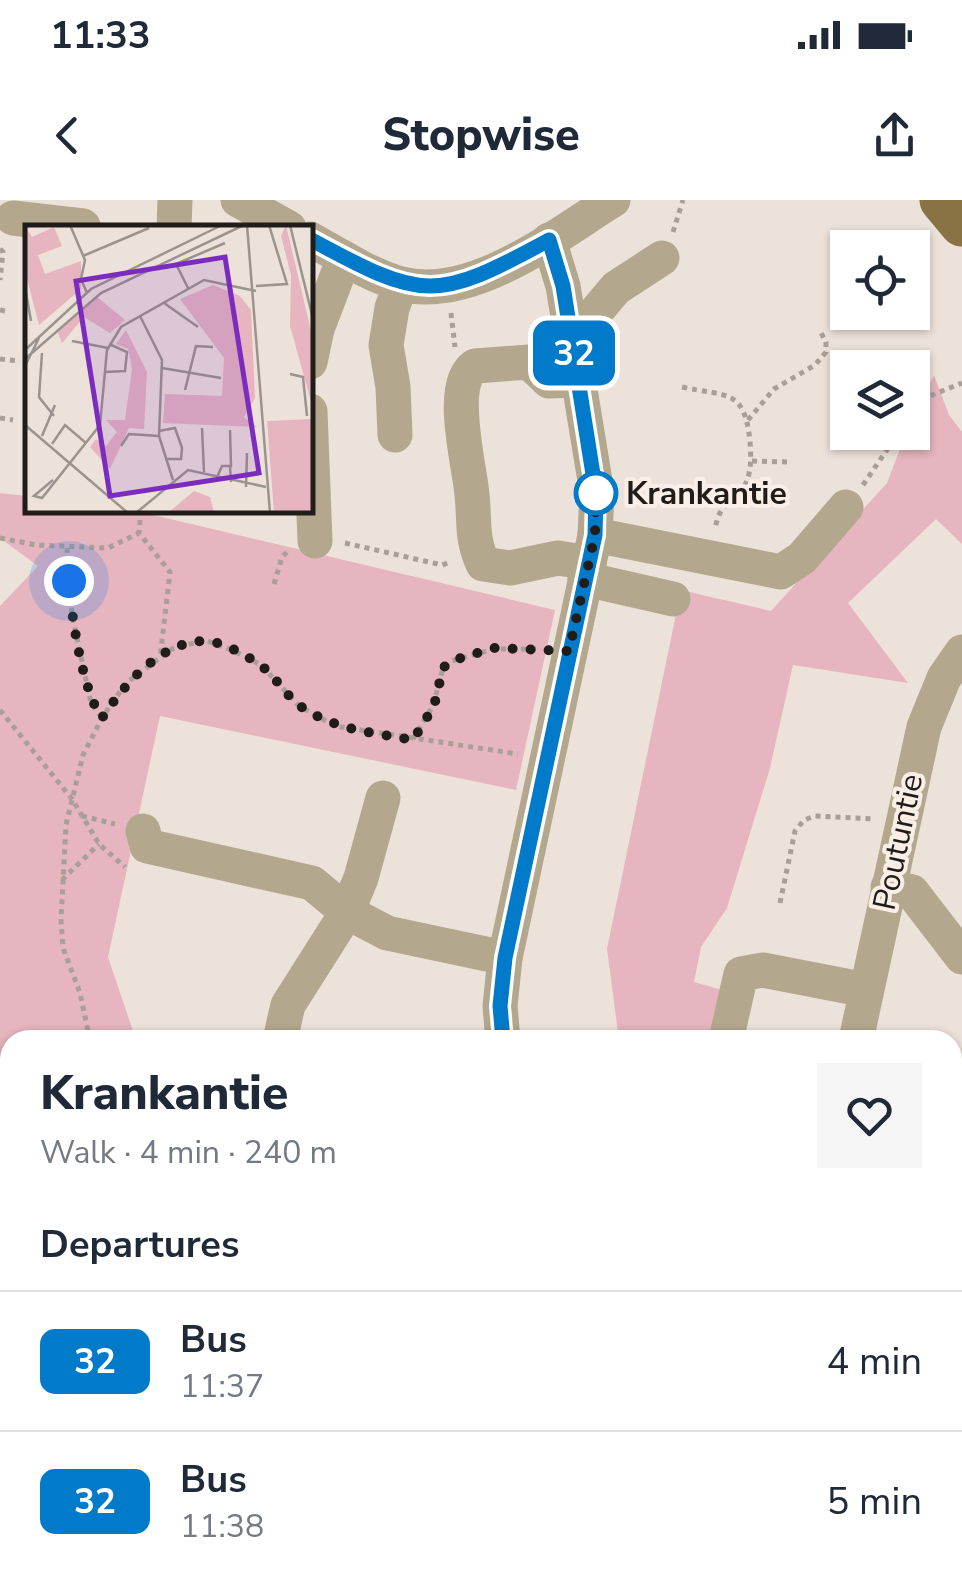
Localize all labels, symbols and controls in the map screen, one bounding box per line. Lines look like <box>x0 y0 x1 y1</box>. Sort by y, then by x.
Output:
text: 11:33 <box>50 10 151 61</box>
text: Stopwise <box>382 105 580 166</box>
icon: back <box>40 108 95 163</box>
icon: share <box>867 108 922 163</box>
inset map <box>25 225 312 512</box>
map controls <box>830 230 930 450</box>
button: locate <box>830 230 930 330</box>
line badge: 32 <box>529 320 619 386</box>
text: 32 <box>553 330 595 377</box>
button: layers <box>830 350 930 450</box>
marker: Krankantie <box>575 472 617 514</box>
place label: Krankantie <box>626 472 787 515</box>
your location <box>44 556 94 606</box>
street label: Poutuntie <box>863 770 933 914</box>
text: Krankantie <box>40 1060 288 1126</box>
button: heart <box>817 1063 922 1168</box>
text: Walk · 4 min · 240 m <box>40 1131 337 1174</box>
text: Departures <box>40 1219 239 1270</box>
text: Bus <box>180 1314 247 1365</box>
text: 4 min <box>827 1336 922 1387</box>
text: 32 <box>74 1338 116 1385</box>
text: 11:37 <box>180 1365 264 1408</box>
text: Bus <box>180 1454 247 1505</box>
text: 5 min <box>827 1476 922 1527</box>
text: 32 <box>74 1478 116 1525</box>
text: 11:38 <box>180 1505 264 1548</box>

